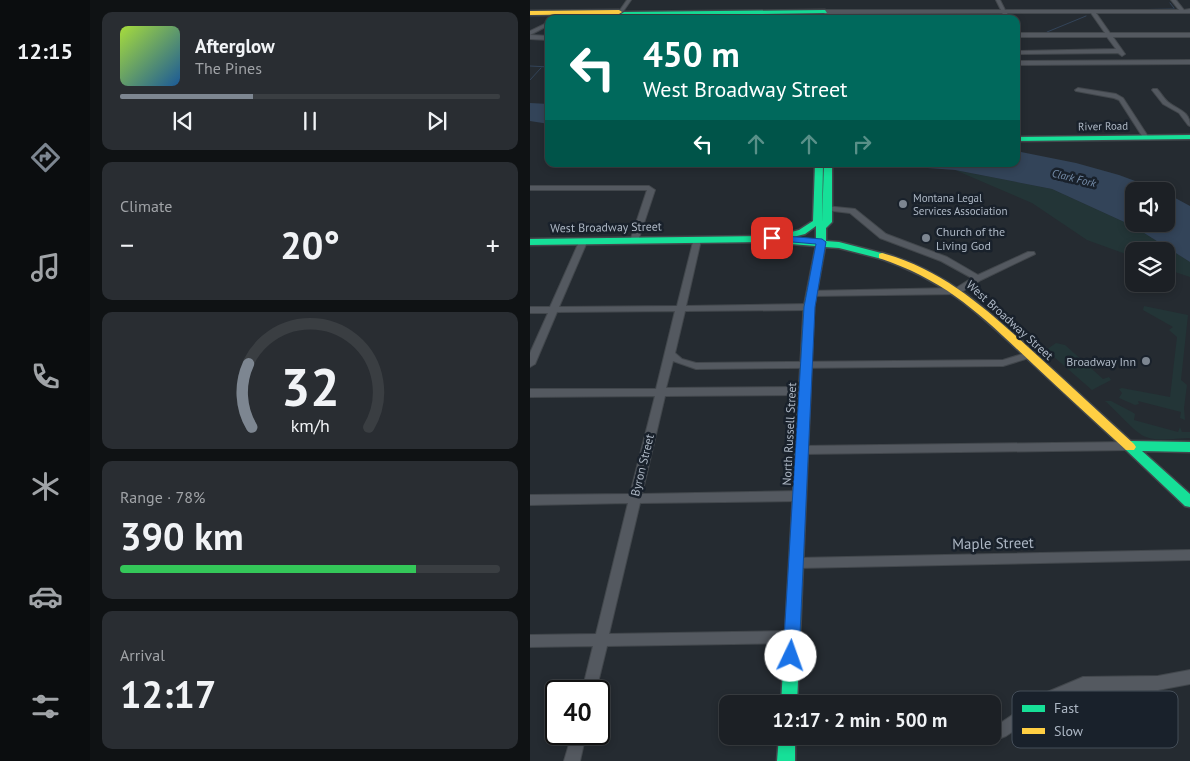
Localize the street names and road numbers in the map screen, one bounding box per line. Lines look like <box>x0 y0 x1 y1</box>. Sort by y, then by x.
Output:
street label: River Road <box>1078 119 1128 133</box>
street label: West Broadway Street <box>550 219 662 235</box>
street label: West Broadway Street <box>964 277 1056 363</box>
street label: North Russell Street <box>779 382 799 486</box>
street label: Byron Street <box>627 432 657 498</box>
street label: Maple Street <box>952 533 1034 553</box>

